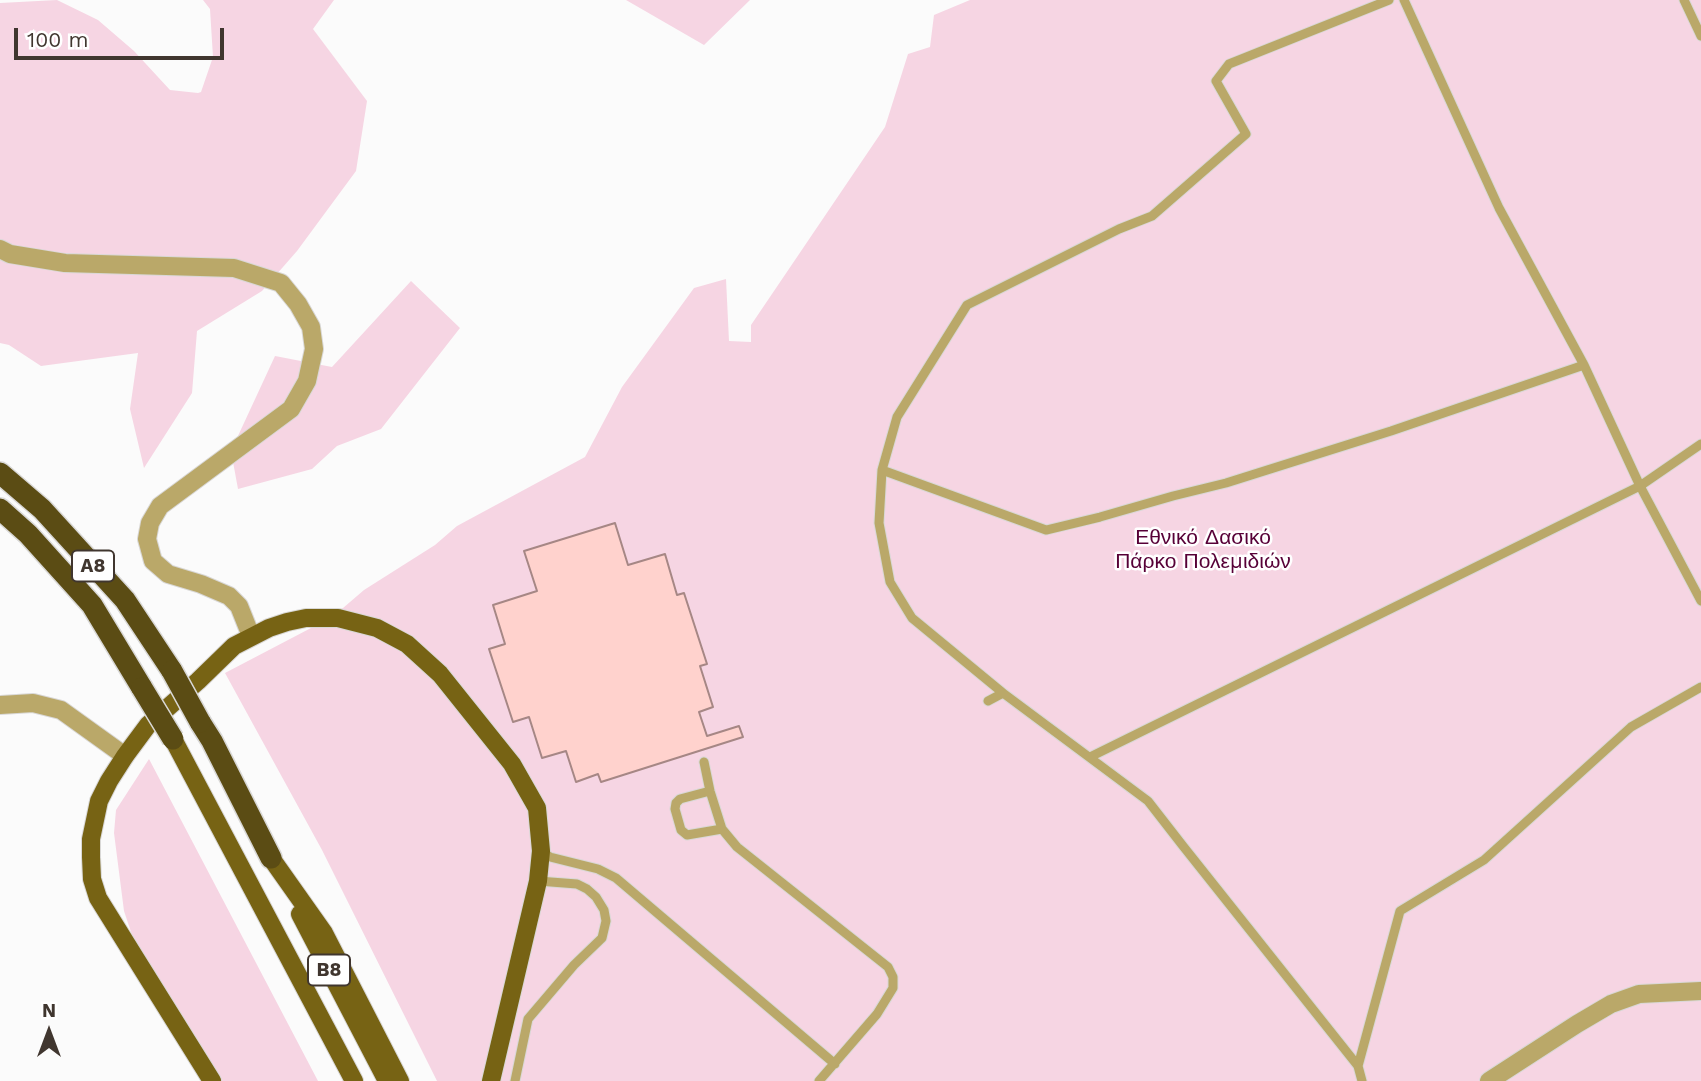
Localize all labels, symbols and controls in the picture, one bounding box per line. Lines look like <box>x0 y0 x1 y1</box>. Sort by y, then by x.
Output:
scale bar <box>18 14 228 58</box>
text: 100 m <box>27 27 89 52</box>
park label: Εθνικό Δασικό Πάρκο Πολεμιδιών <box>1115 525 1291 575</box>
road number: A8 <box>72 551 114 582</box>
road number: B8 <box>308 954 350 986</box>
north arrow <box>14 997 84 1067</box>
text: N <box>42 999 56 1022</box>

